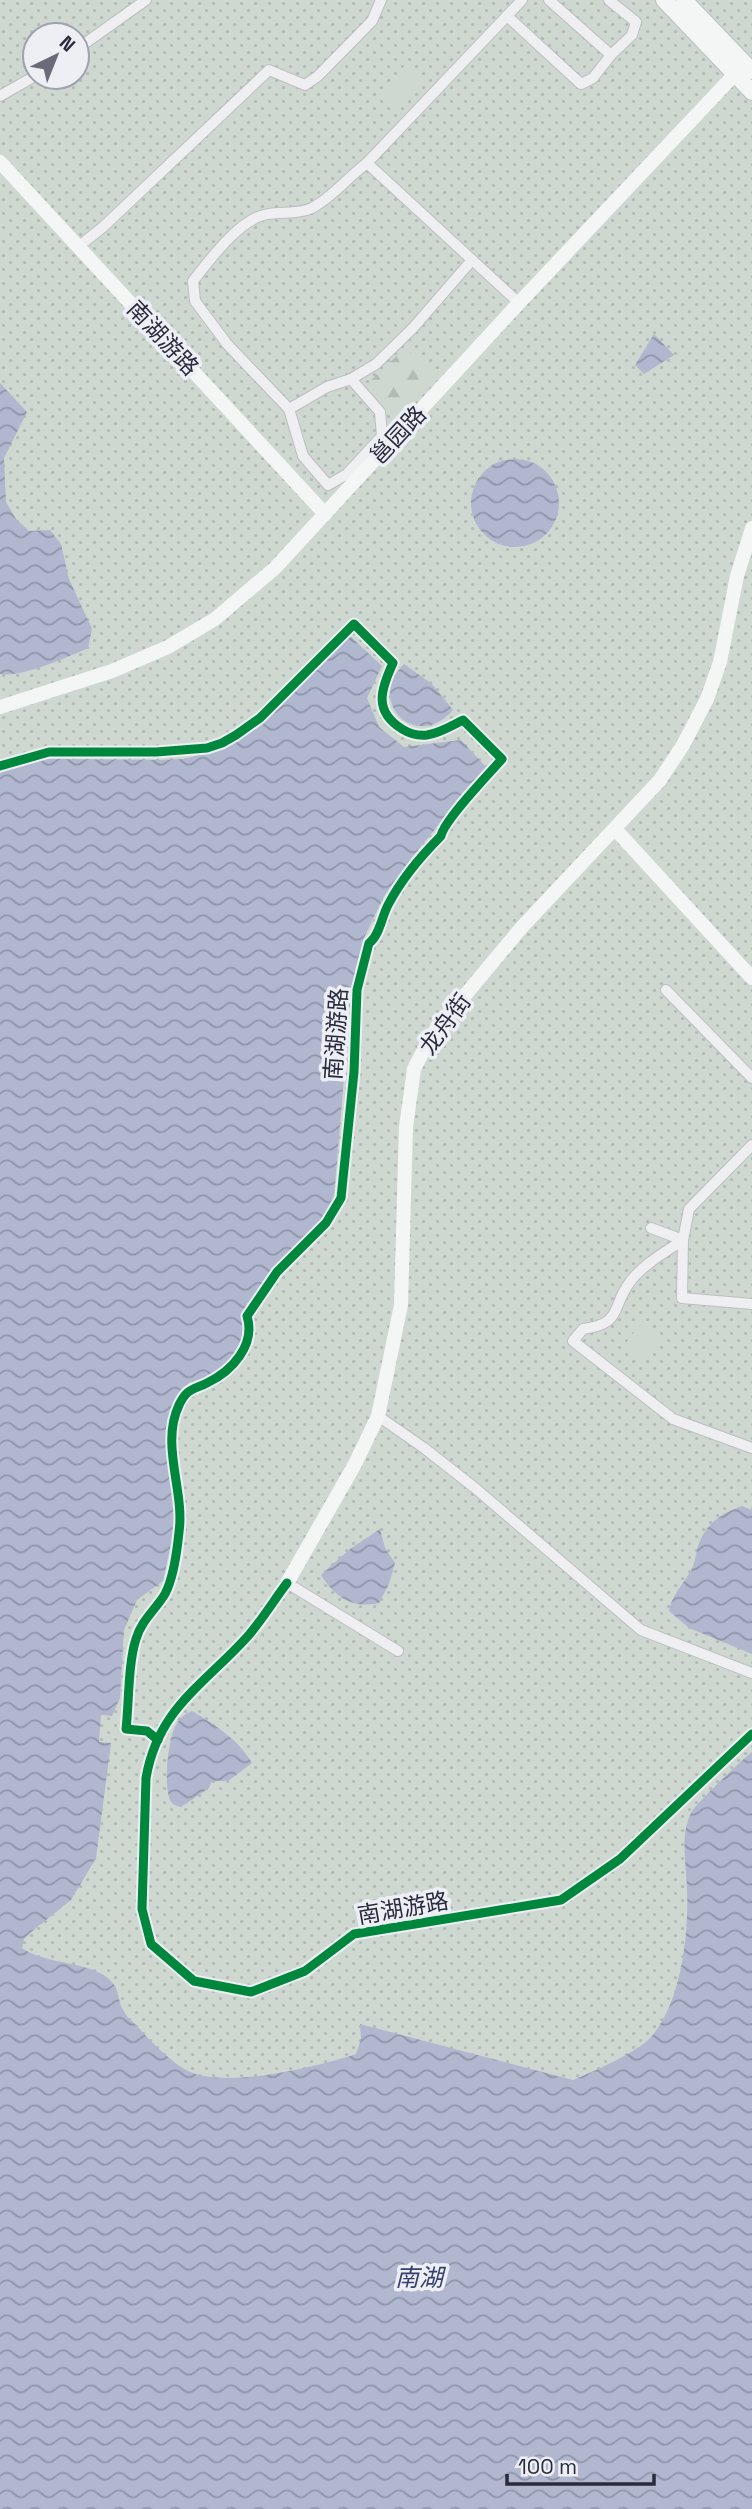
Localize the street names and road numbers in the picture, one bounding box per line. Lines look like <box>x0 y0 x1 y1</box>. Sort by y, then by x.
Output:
street label: 南湖游路 <box>121 294 205 382</box>
street label: 邕园路 <box>364 400 432 470</box>
street label: 南湖游路 <box>318 987 354 1081</box>
street label: 龙舟街 <box>413 987 477 1061</box>
street label: 南湖游路 <box>355 1885 451 1931</box>

